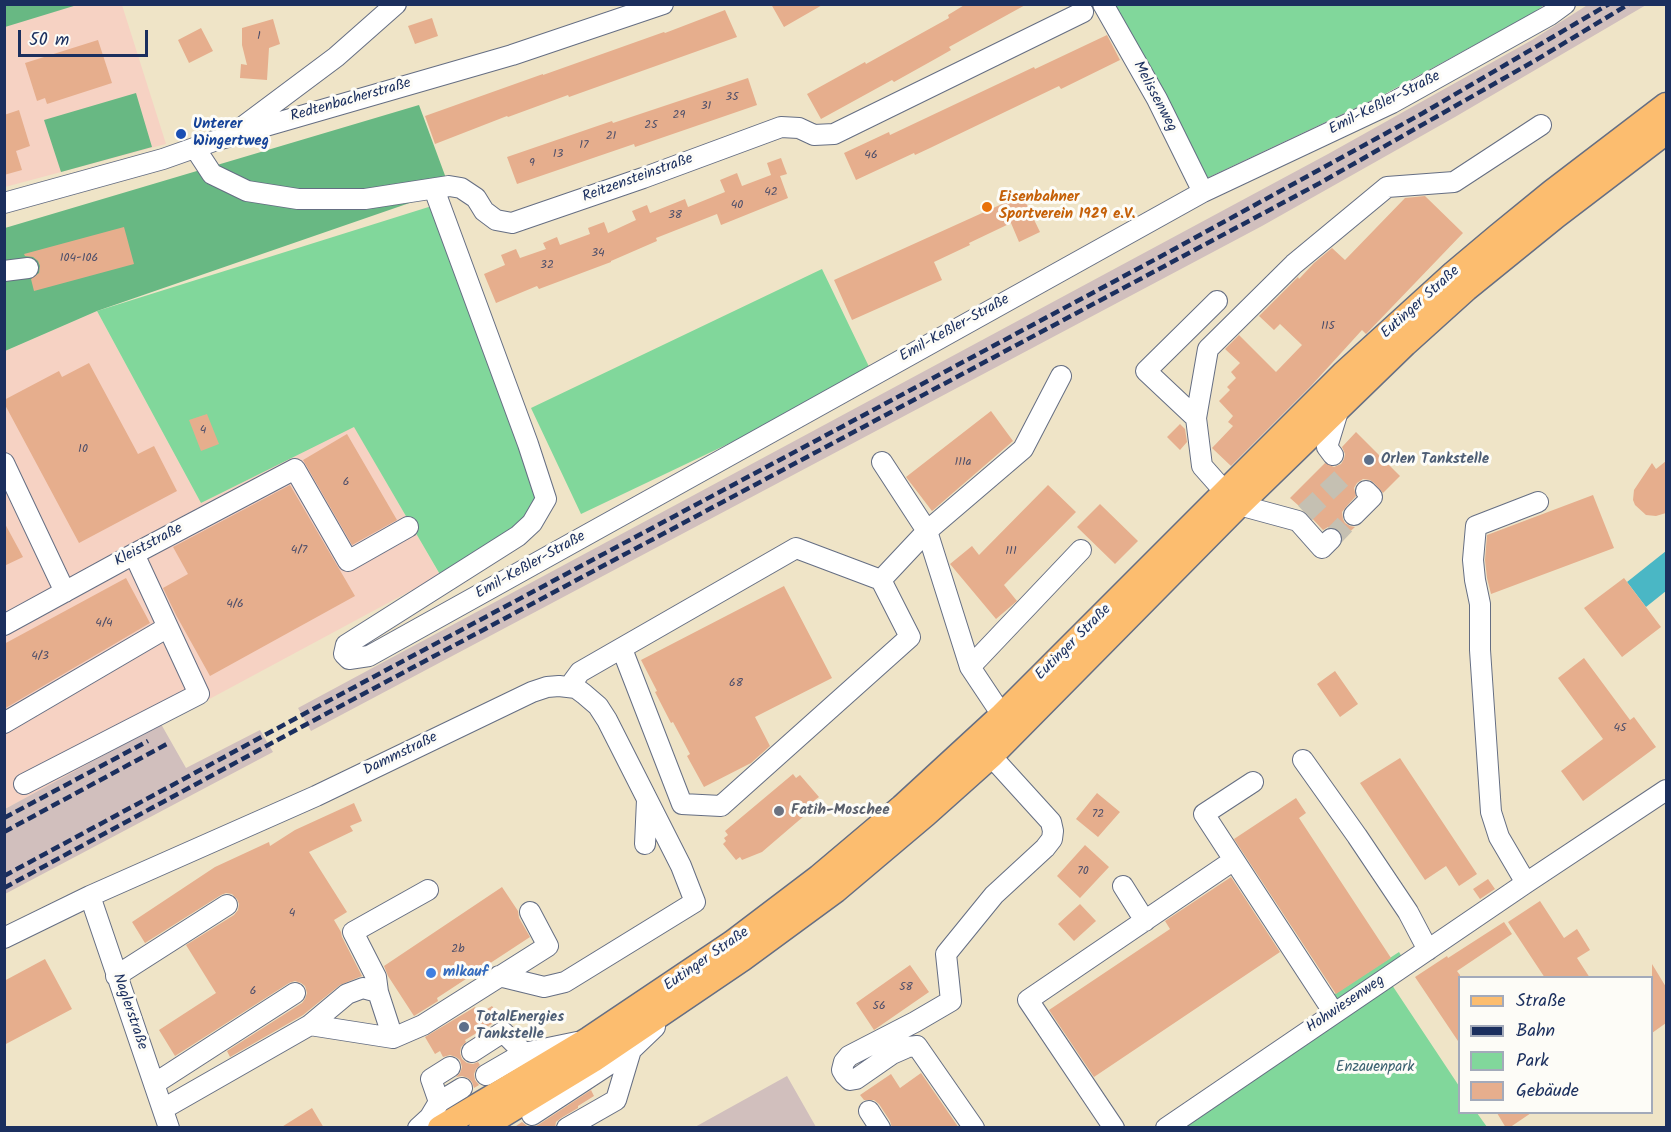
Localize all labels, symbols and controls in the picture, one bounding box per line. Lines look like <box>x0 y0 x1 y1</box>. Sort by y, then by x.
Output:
scale bar <box>21 18 152 56</box>
text: 50 m <box>29 26 69 55</box>
house number: 1 <box>257 30 261 44</box>
street label: Melissenweg <box>1128 59 1180 135</box>
street label: Emil-Keßler-Straße <box>1326 68 1444 140</box>
street label: Redtenbacherstraße <box>289 75 413 127</box>
house number: 35 <box>725 91 739 105</box>
house number: 31 <box>701 100 711 114</box>
house number: 29 <box>673 109 685 123</box>
place label: Unterer Wingertweg <box>193 116 269 151</box>
house number: 25 <box>644 119 658 133</box>
marker: Unterer Wingertweg <box>174 127 188 141</box>
house number: 21 <box>606 130 616 144</box>
house number: 17 <box>579 139 589 153</box>
house number: 13 <box>553 148 563 162</box>
house number: 46 <box>864 149 878 163</box>
street label: Reitzensteinstraße <box>580 151 696 207</box>
house number: 9 <box>529 157 535 171</box>
house number: 42 <box>764 186 778 200</box>
place label: Eisenbahner Sportverein 1929 e.V. <box>999 189 1135 224</box>
house number: 40 <box>731 199 743 213</box>
marker: Eisenbahner Sportverein 1929 e.V. <box>980 200 994 214</box>
house number: 38 <box>668 209 682 223</box>
house number: 34 <box>591 247 605 261</box>
house number: 104-106 <box>60 252 98 266</box>
house number: 32 <box>540 259 554 273</box>
street label: Eutinger Straße <box>1378 263 1464 343</box>
street label: Emil-Keßler-Straße <box>897 291 1013 367</box>
house number: 115 <box>1321 320 1335 334</box>
house number: 4 <box>200 424 206 438</box>
house number: 10 <box>78 443 88 457</box>
place label: Orlen Tankstelle <box>1381 451 1489 469</box>
marker: Orlen Tankstelle <box>1362 453 1376 467</box>
house number: 111a <box>955 456 971 470</box>
house number: 6 <box>343 476 349 490</box>
street label: Kleiststraße <box>112 521 186 571</box>
street label: Emil-Keßler-Straße <box>473 528 589 604</box>
house number: 4/7 <box>291 544 307 558</box>
house number: 111 <box>1005 545 1017 559</box>
house number: 4/6 <box>226 598 244 612</box>
street label: Eutinger Straße <box>1032 601 1116 685</box>
house number: 4/4 <box>95 617 113 631</box>
house number: 4/3 <box>31 650 49 664</box>
house number: 68 <box>729 677 743 691</box>
house number: 45 <box>1613 722 1627 736</box>
street label: Dammstraße <box>361 729 441 781</box>
place label: Fatih-Moschee <box>791 802 889 820</box>
marker: Fatih-Moschee <box>772 804 786 818</box>
house number: 72 <box>1092 808 1104 822</box>
house number: 70 <box>1077 865 1089 879</box>
house number: 4 <box>289 907 295 921</box>
street label: Eutinger Straße <box>661 924 753 996</box>
house number: 2b <box>451 943 465 957</box>
place label: mlkauf <box>443 964 488 982</box>
marker: mlkauf <box>424 966 438 980</box>
street label: Naglerstraße <box>108 972 150 1052</box>
street label: Hohwiesenweg <box>1303 972 1389 1038</box>
legend <box>1458 976 1653 1114</box>
house number: 58 <box>899 981 913 995</box>
house number: 6 <box>250 985 256 999</box>
text: Straße <box>1516 987 1566 1016</box>
house number: 56 <box>872 1000 886 1014</box>
place label: TotalEnergies Tankstelle <box>476 1009 564 1044</box>
text: Bahn <box>1516 1017 1555 1046</box>
marker: TotalEnergies Tankstelle <box>457 1020 471 1034</box>
text: Park <box>1516 1047 1549 1076</box>
park label: Enzauenpark <box>1336 1059 1414 1077</box>
text: Gebäude <box>1516 1077 1579 1106</box>

